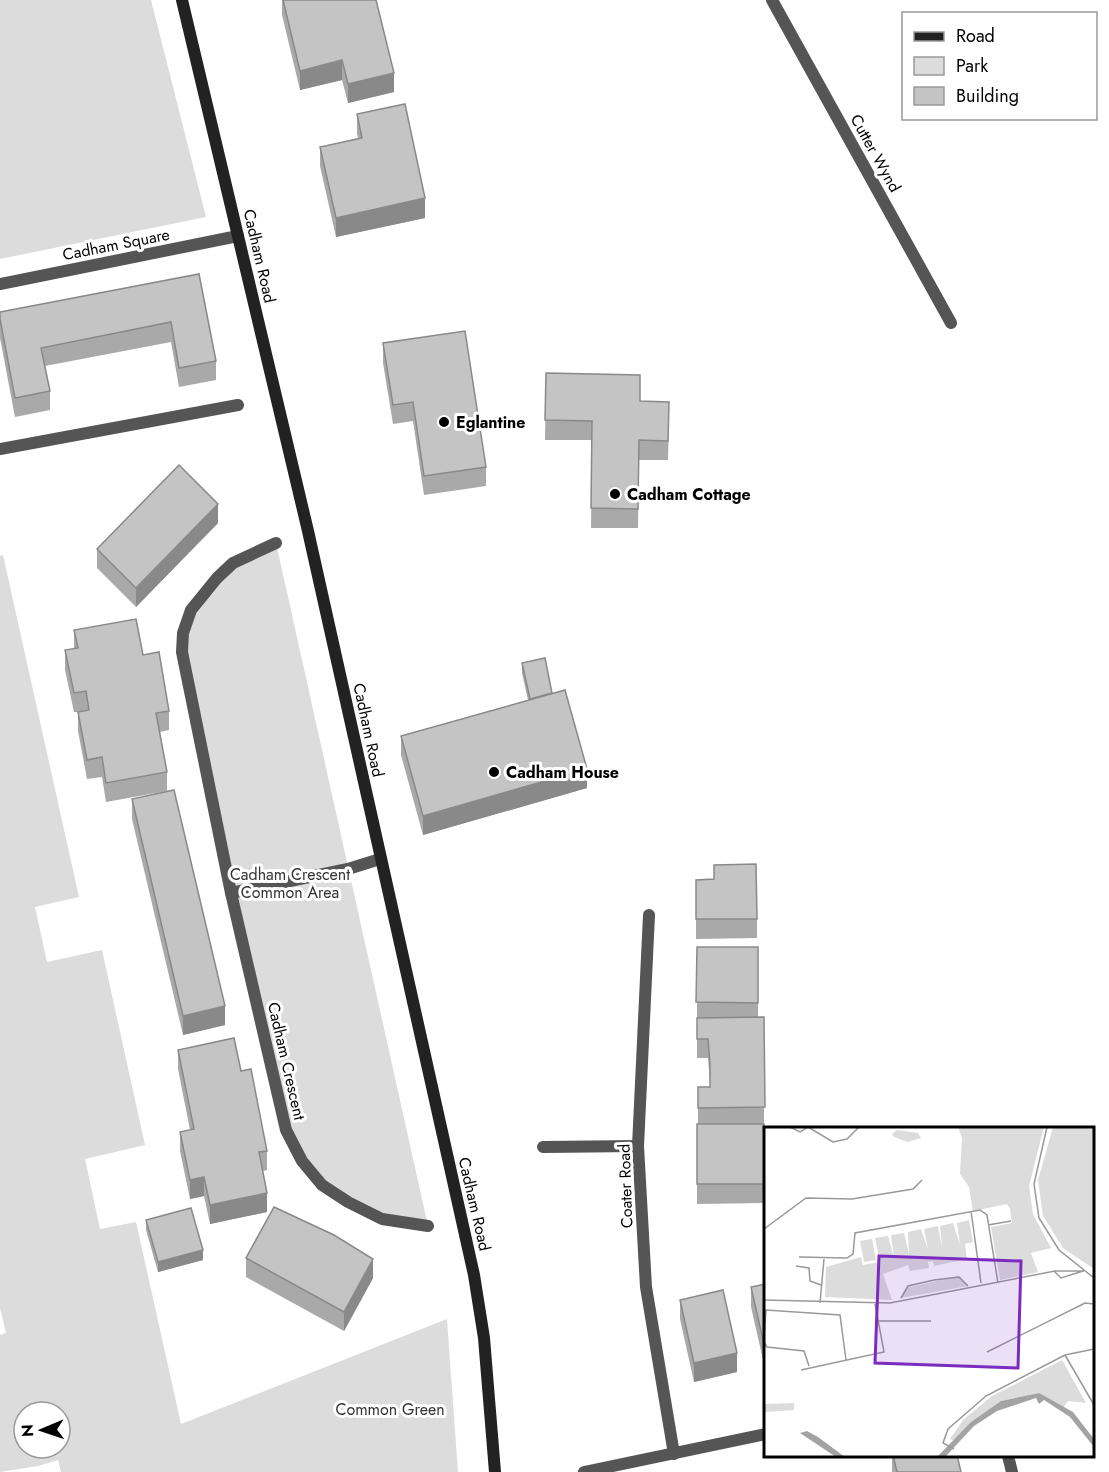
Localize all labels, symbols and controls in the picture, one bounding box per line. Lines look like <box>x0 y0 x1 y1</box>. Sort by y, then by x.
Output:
legend <box>902 12 1097 120</box>
text: Road <box>956 23 995 49</box>
text: Park <box>956 53 988 79</box>
text: Building <box>956 83 1019 109</box>
street label: Cutter Wynd <box>845 110 906 196</box>
street label: Cadham Road <box>238 207 281 305</box>
street label: Cadham Square <box>61 223 172 266</box>
place label: Eglantine <box>456 411 525 434</box>
marker: Eglantine <box>437 415 451 429</box>
place label: Cadham Cottage <box>627 483 751 506</box>
marker: Cadham Cottage <box>608 487 622 501</box>
street label: Cadham Road <box>347 681 390 779</box>
place label: Cadham House <box>506 761 619 784</box>
marker: Cadham House <box>487 765 501 779</box>
park label: Cadham Crescent Common Area <box>230 863 350 904</box>
street label: Cadham Crescent <box>262 1000 311 1122</box>
inset map <box>764 1127 1094 1457</box>
street label: Coater Road <box>613 1143 638 1228</box>
street label: Cadham Road <box>453 1155 496 1253</box>
park label: Common Green <box>335 1398 445 1421</box>
north arrow <box>12 1400 72 1460</box>
text: N <box>16 1424 39 1437</box>

